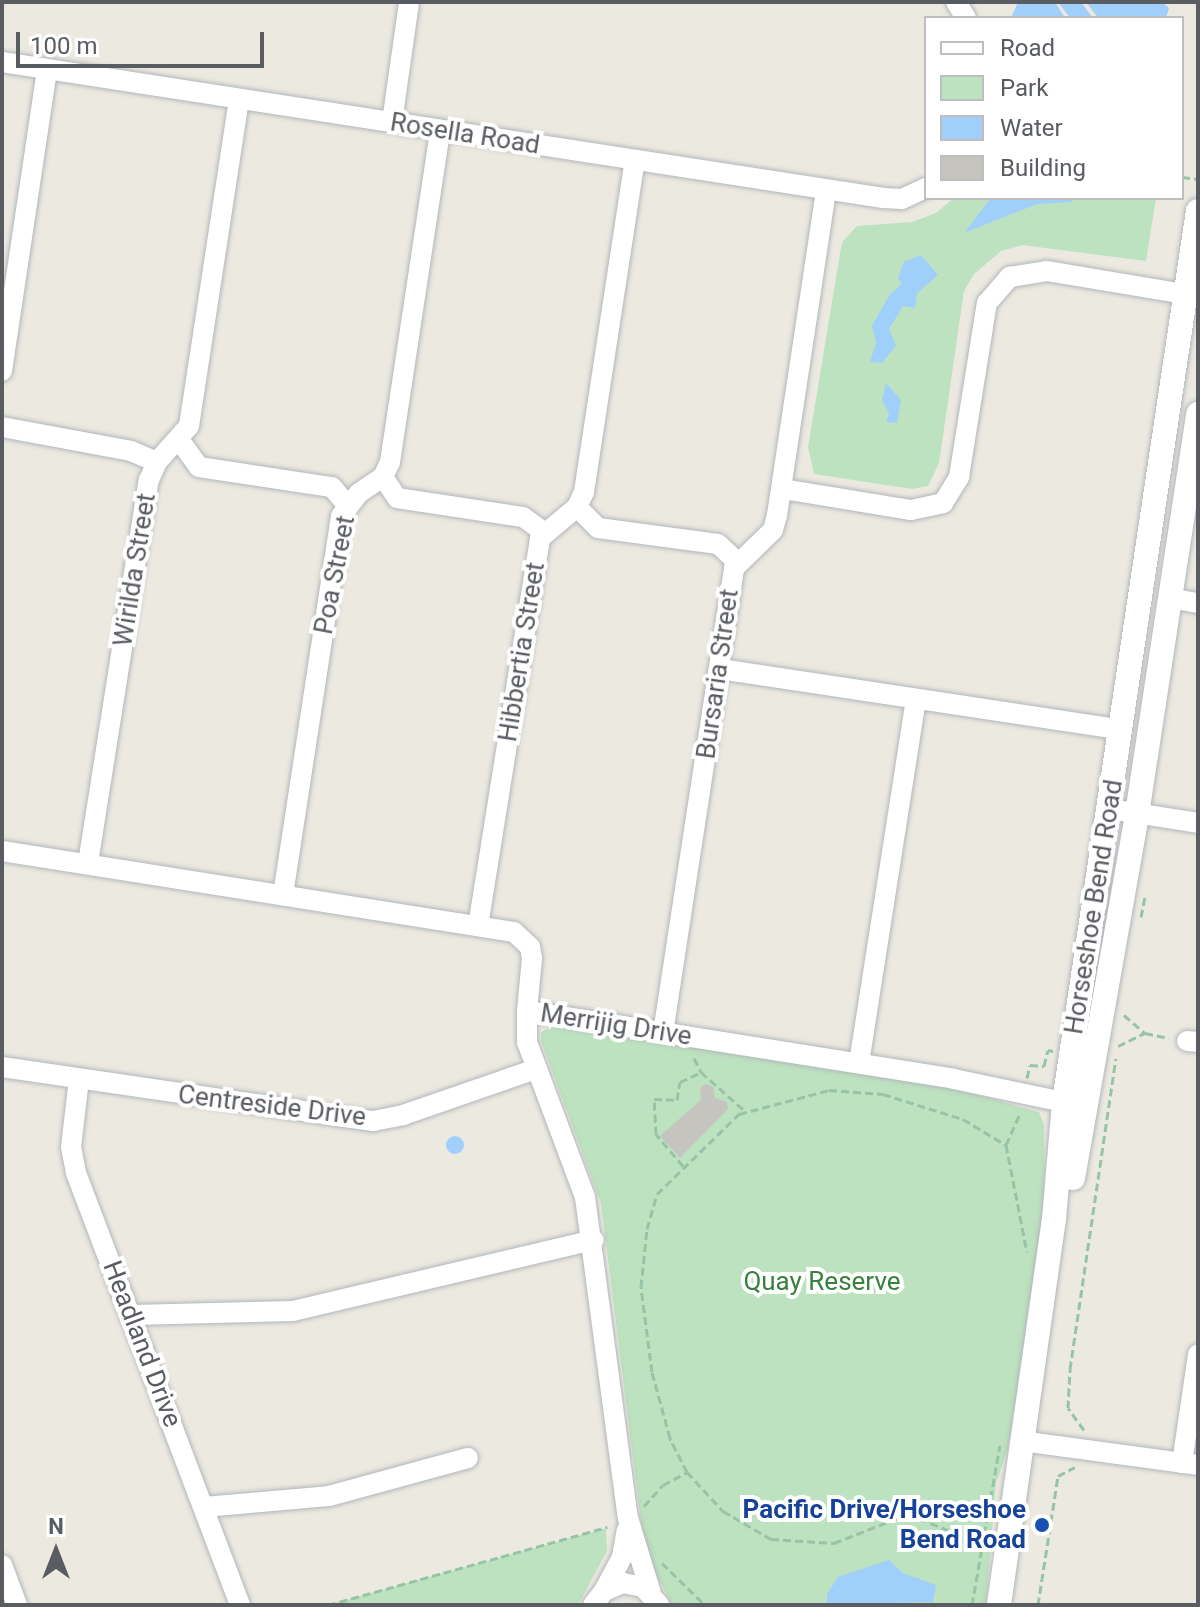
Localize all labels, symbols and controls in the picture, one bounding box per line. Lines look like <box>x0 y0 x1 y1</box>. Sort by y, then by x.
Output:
scale bar <box>20 16 268 66</box>
legend <box>924 16 1184 200</box>
text: 100 m <box>30 32 97 60</box>
text: Road <box>1000 34 1055 62</box>
text: Park <box>1000 74 1048 102</box>
street label: Rosella Road <box>388 107 542 161</box>
text: Water <box>1000 114 1063 142</box>
text: Building <box>1000 154 1086 182</box>
street label: Wirilda Street <box>107 491 163 649</box>
street label: Poa Street <box>308 513 362 637</box>
street label: Hibbertia Street <box>492 560 552 744</box>
street label: Bursaria Street <box>691 587 745 761</box>
street label: Horseshoe Bend Road <box>1058 777 1130 1037</box>
street label: Merrijig Drive <box>538 998 694 1052</box>
street label: Centreside Drive <box>176 1079 368 1133</box>
street label: Headland Drive <box>96 1256 188 1432</box>
park label: Quay Reserve <box>743 1266 901 1298</box>
place label: Pacific Drive/Horseshoe Bend Road <box>743 1494 1026 1556</box>
north arrow <box>16 1511 96 1591</box>
text: N <box>48 1514 64 1539</box>
marker: Pacific Drive/Horseshoe Bend Road <box>1033 1516 1051 1534</box>

